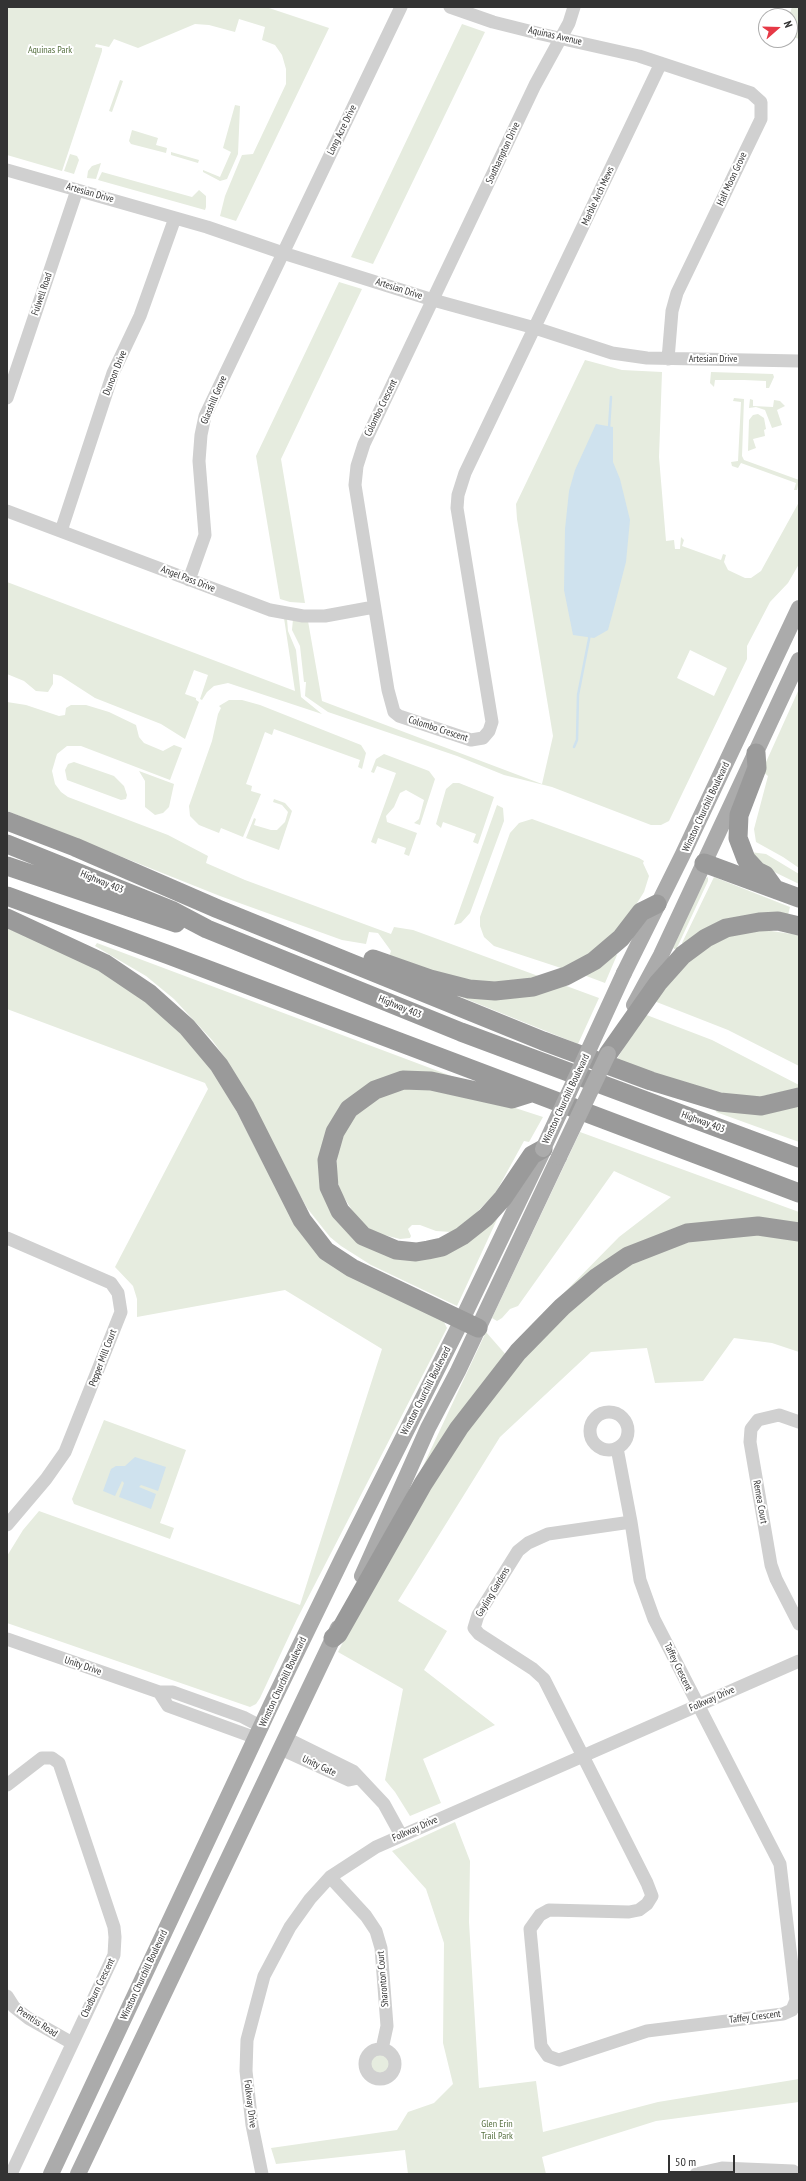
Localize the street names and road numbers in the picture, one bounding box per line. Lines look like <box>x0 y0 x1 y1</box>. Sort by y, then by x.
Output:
street label: Aquinas Avenue <box>527 24 583 48</box>
street label: Long Acre Drive <box>325 103 359 157</box>
street label: Southampton Drive <box>483 120 523 186</box>
street label: Half Moon Grove <box>714 150 750 208</box>
street label: Marble Arch Mews <box>579 165 617 227</box>
street label: Artesian Drive <box>65 181 115 205</box>
street label: Fulwell Road <box>29 271 55 317</box>
street label: Artesian Drive <box>374 276 424 302</box>
street label: Dunoon Drive <box>101 349 129 397</box>
street label: Artesian Drive <box>689 353 737 365</box>
street label: Glasshill Grove <box>198 374 230 426</box>
street label: Colombo Crescent <box>362 378 400 438</box>
street label: Angel Pass Drive <box>159 563 217 595</box>
street label: Colombo Crescent <box>407 714 469 744</box>
street label: Winston Churchill Boulevard <box>680 760 732 854</box>
street label: Highway 403 <box>79 868 125 896</box>
street label: Highway 403 <box>377 993 423 1021</box>
street label: Winston Churchill Boulevard <box>540 1052 592 1146</box>
street label: Highway 403 <box>680 1109 726 1135</box>
street label: Pepper Mill Court <box>87 1328 119 1388</box>
street label: Winston Churchill Boulevard <box>398 1345 454 1437</box>
street label: Remea Court <box>750 1479 770 1525</box>
street label: Gayling Gardens <box>473 1565 513 1619</box>
street label: Winston Churchill Boulevard <box>257 1635 309 1729</box>
street label: Taffey Crescent <box>661 1641 695 1693</box>
street label: Unity Drive <box>63 1654 103 1678</box>
street label: Folkway Drive <box>687 1684 737 1714</box>
street label: Unity Gate <box>300 1753 338 1779</box>
street label: Folkway Drive <box>390 1814 440 1844</box>
street label: Winston Churchill Boulevard <box>118 1928 170 2022</box>
street label: Sharonton Court <box>375 1950 391 2008</box>
street label: Chadburn Crescent <box>78 1956 118 2020</box>
street label: Prentiss Road <box>14 2004 60 2040</box>
street label: Taffey Crescent <box>729 2008 781 2026</box>
street label: Folkway Drive <box>241 2079 259 2129</box>

